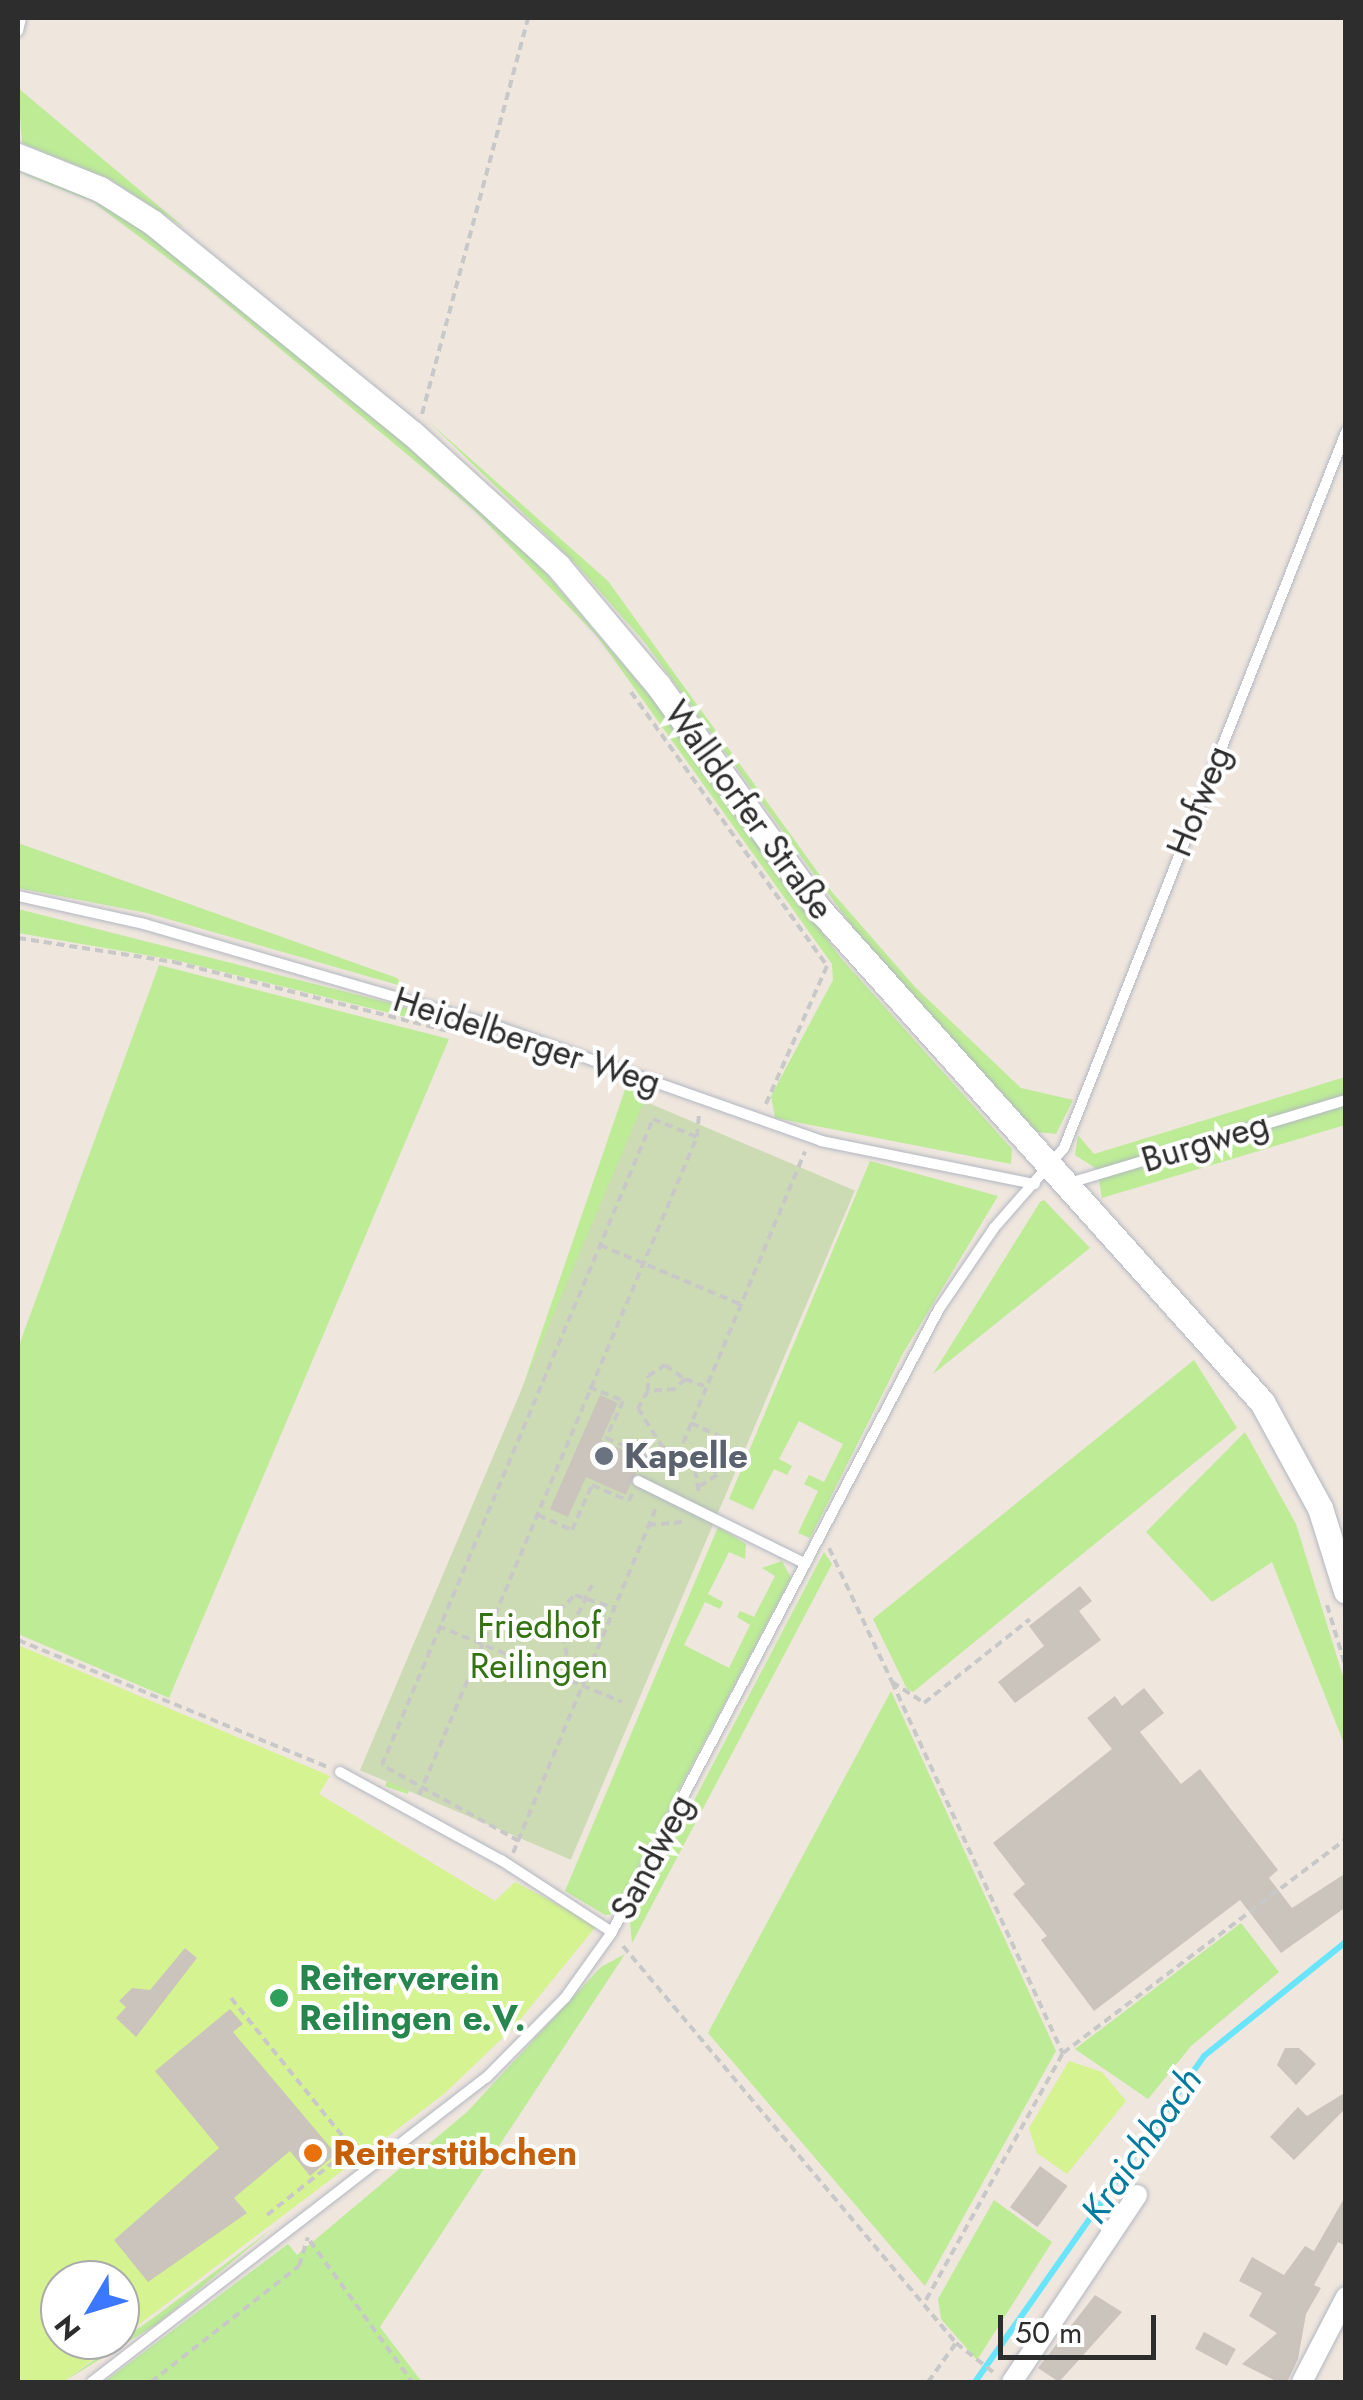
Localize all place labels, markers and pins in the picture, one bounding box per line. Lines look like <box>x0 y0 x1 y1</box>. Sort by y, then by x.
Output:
place label: Kapelle <box>624 1435 748 1477</box>
marker: Kapelle <box>593 1445 615 1467</box>
place label: Reiterverein Reilingen e.V. <box>299 1957 526 2039</box>
marker: Reiterverein Reilingen e.V. <box>268 1987 290 2009</box>
place label: Reiterstübchen <box>333 2132 577 2174</box>
marker: Reiterstübchen <box>302 2142 324 2164</box>

